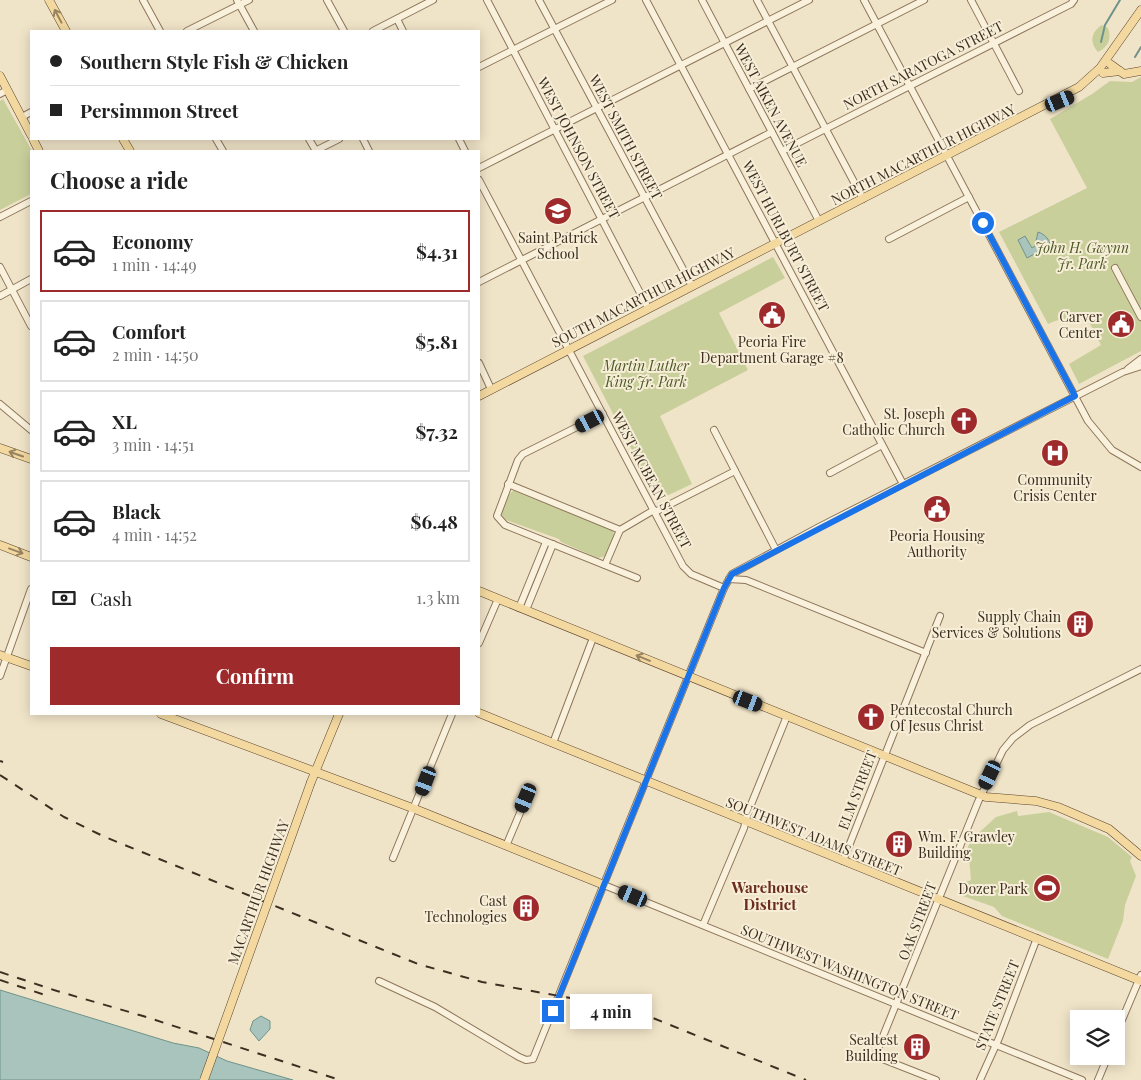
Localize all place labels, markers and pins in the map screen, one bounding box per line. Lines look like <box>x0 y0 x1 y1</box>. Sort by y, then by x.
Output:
school or university icon: Saint Patrick School <box>543 196 573 226</box>
place label: Saint Patrick School <box>518 228 598 263</box>
public building icon: Peoria Fire Department Garage #8 <box>757 300 787 330</box>
place label: Carver Center <box>1059 307 1103 342</box>
public building icon: Carver Center <box>1106 309 1136 339</box>
place label: Peoria Fire Department Garage #8 <box>700 332 844 367</box>
place label: St. Joseph Catholic Church <box>842 404 946 439</box>
church icon: St. Joseph Catholic Church <box>949 406 979 436</box>
hospital icon: Community Crisis Center <box>1040 438 1070 468</box>
place label: Community Crisis Center <box>1013 470 1097 505</box>
public building icon: Peoria Housing Authority <box>922 494 952 524</box>
place label: Peoria Housing Authority <box>889 526 985 561</box>
place label: Supply Chain Services & Solutions <box>932 607 1062 642</box>
building icon: Supply Chain Services & Solutions <box>1065 609 1095 639</box>
place label: Pentecostal Church Of Jesus Christ <box>890 700 1013 735</box>
church icon: Pentecostal Church Of Jesus Christ <box>856 702 886 732</box>
place label: Wm. F. Grawley Building <box>917 827 1015 862</box>
building icon: Wm. F. Grawley Building <box>884 829 914 859</box>
sports icon: Dozer Park <box>1032 873 1062 903</box>
place label: Dozer Park <box>958 879 1028 898</box>
place label: Cast Technologies <box>425 891 508 926</box>
building icon: Cast Technologies <box>511 893 541 923</box>
place label: Sealtest Building <box>845 1030 899 1065</box>
building icon: Sealtest Building <box>902 1032 932 1062</box>

